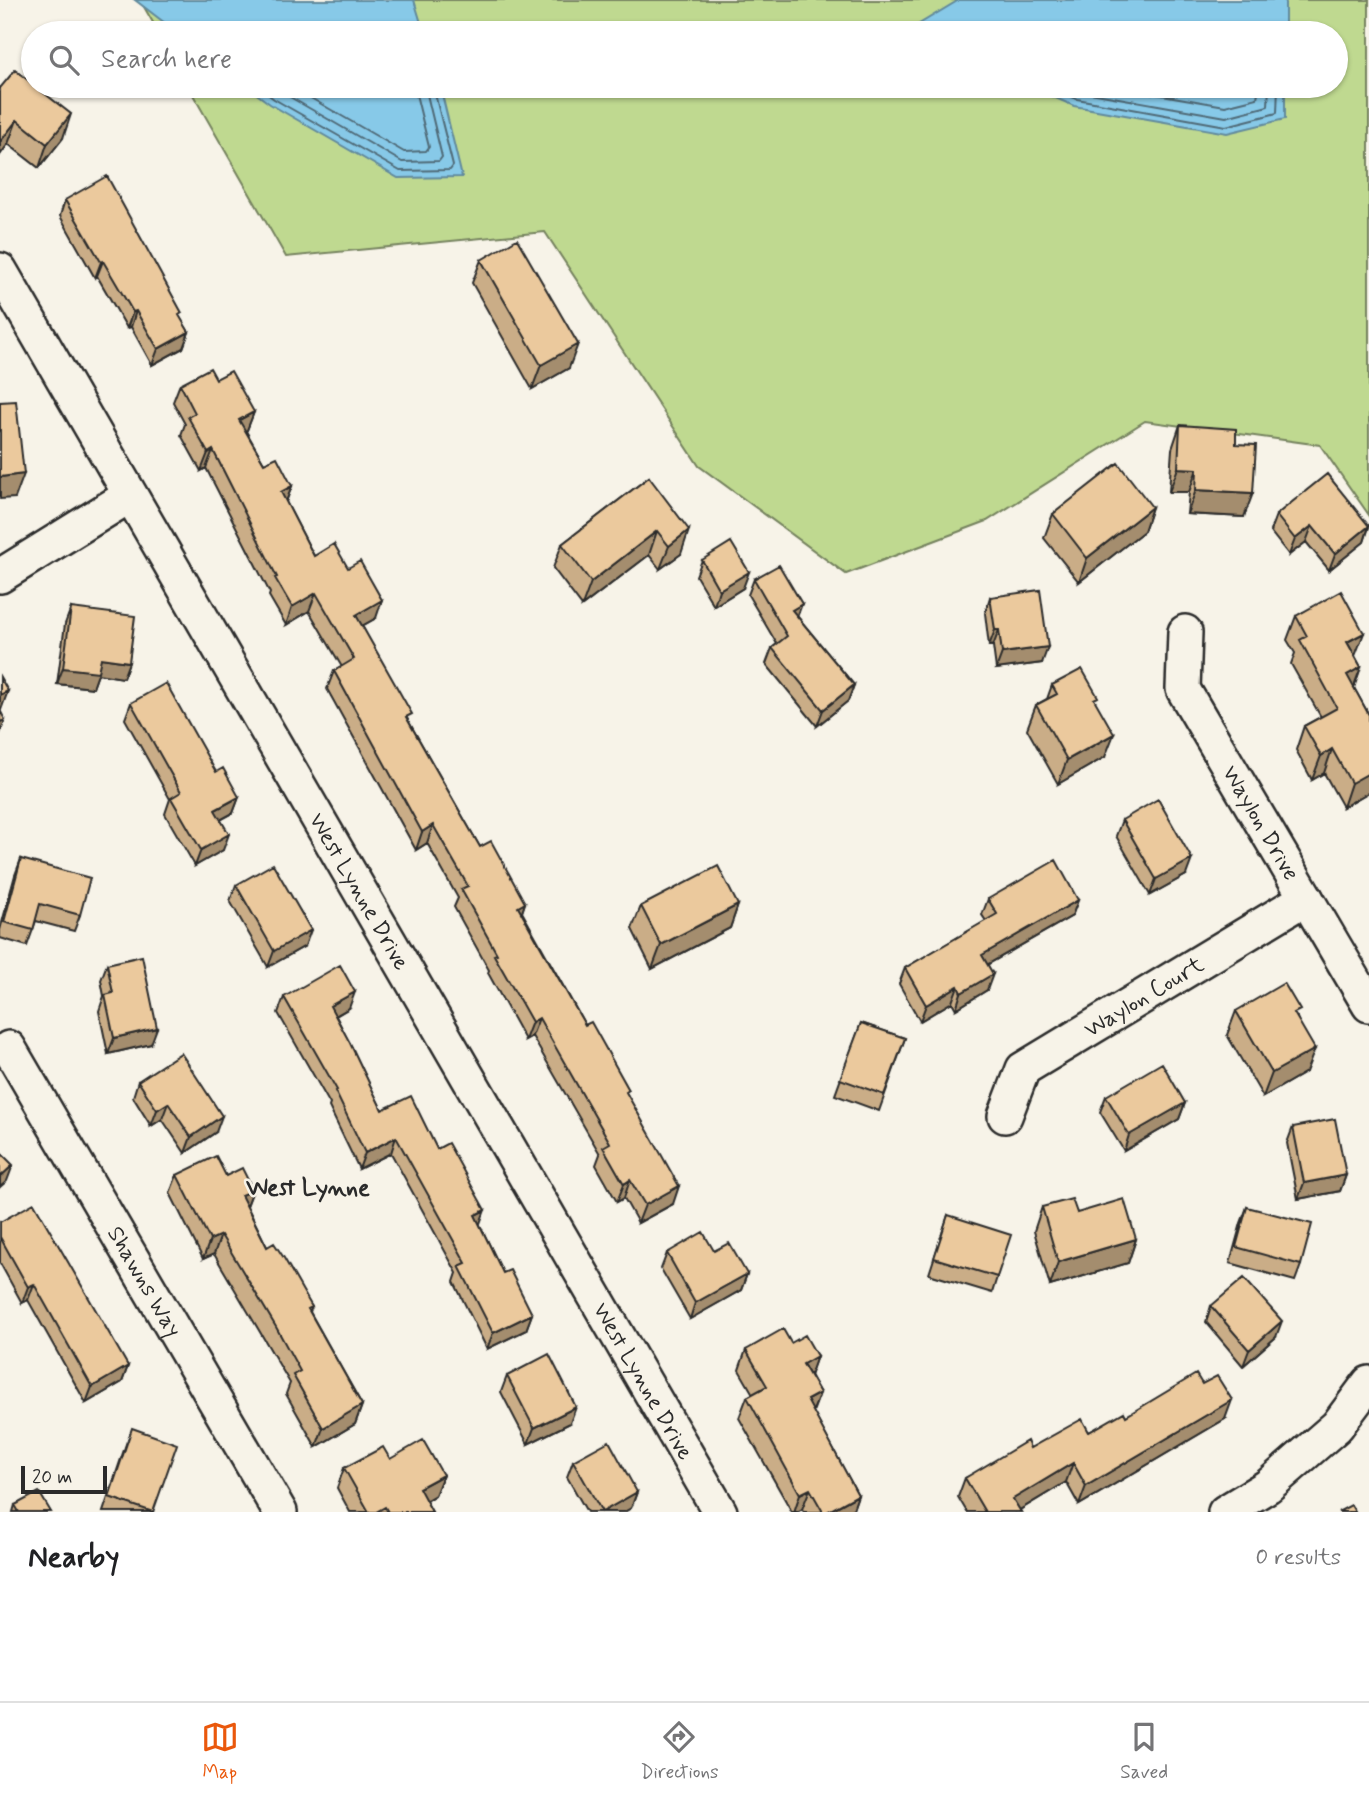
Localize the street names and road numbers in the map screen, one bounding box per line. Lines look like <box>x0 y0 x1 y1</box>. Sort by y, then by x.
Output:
street label: Waylon Drive <box>1214 761 1305 887</box>
street label: West Lynne Drive <box>301 808 416 976</box>
street label: Waylon Court <box>1079 950 1210 1046</box>
street label: Shawns Way <box>99 1221 188 1343</box>
street label: West Lynne Drive <box>585 1298 700 1466</box>

